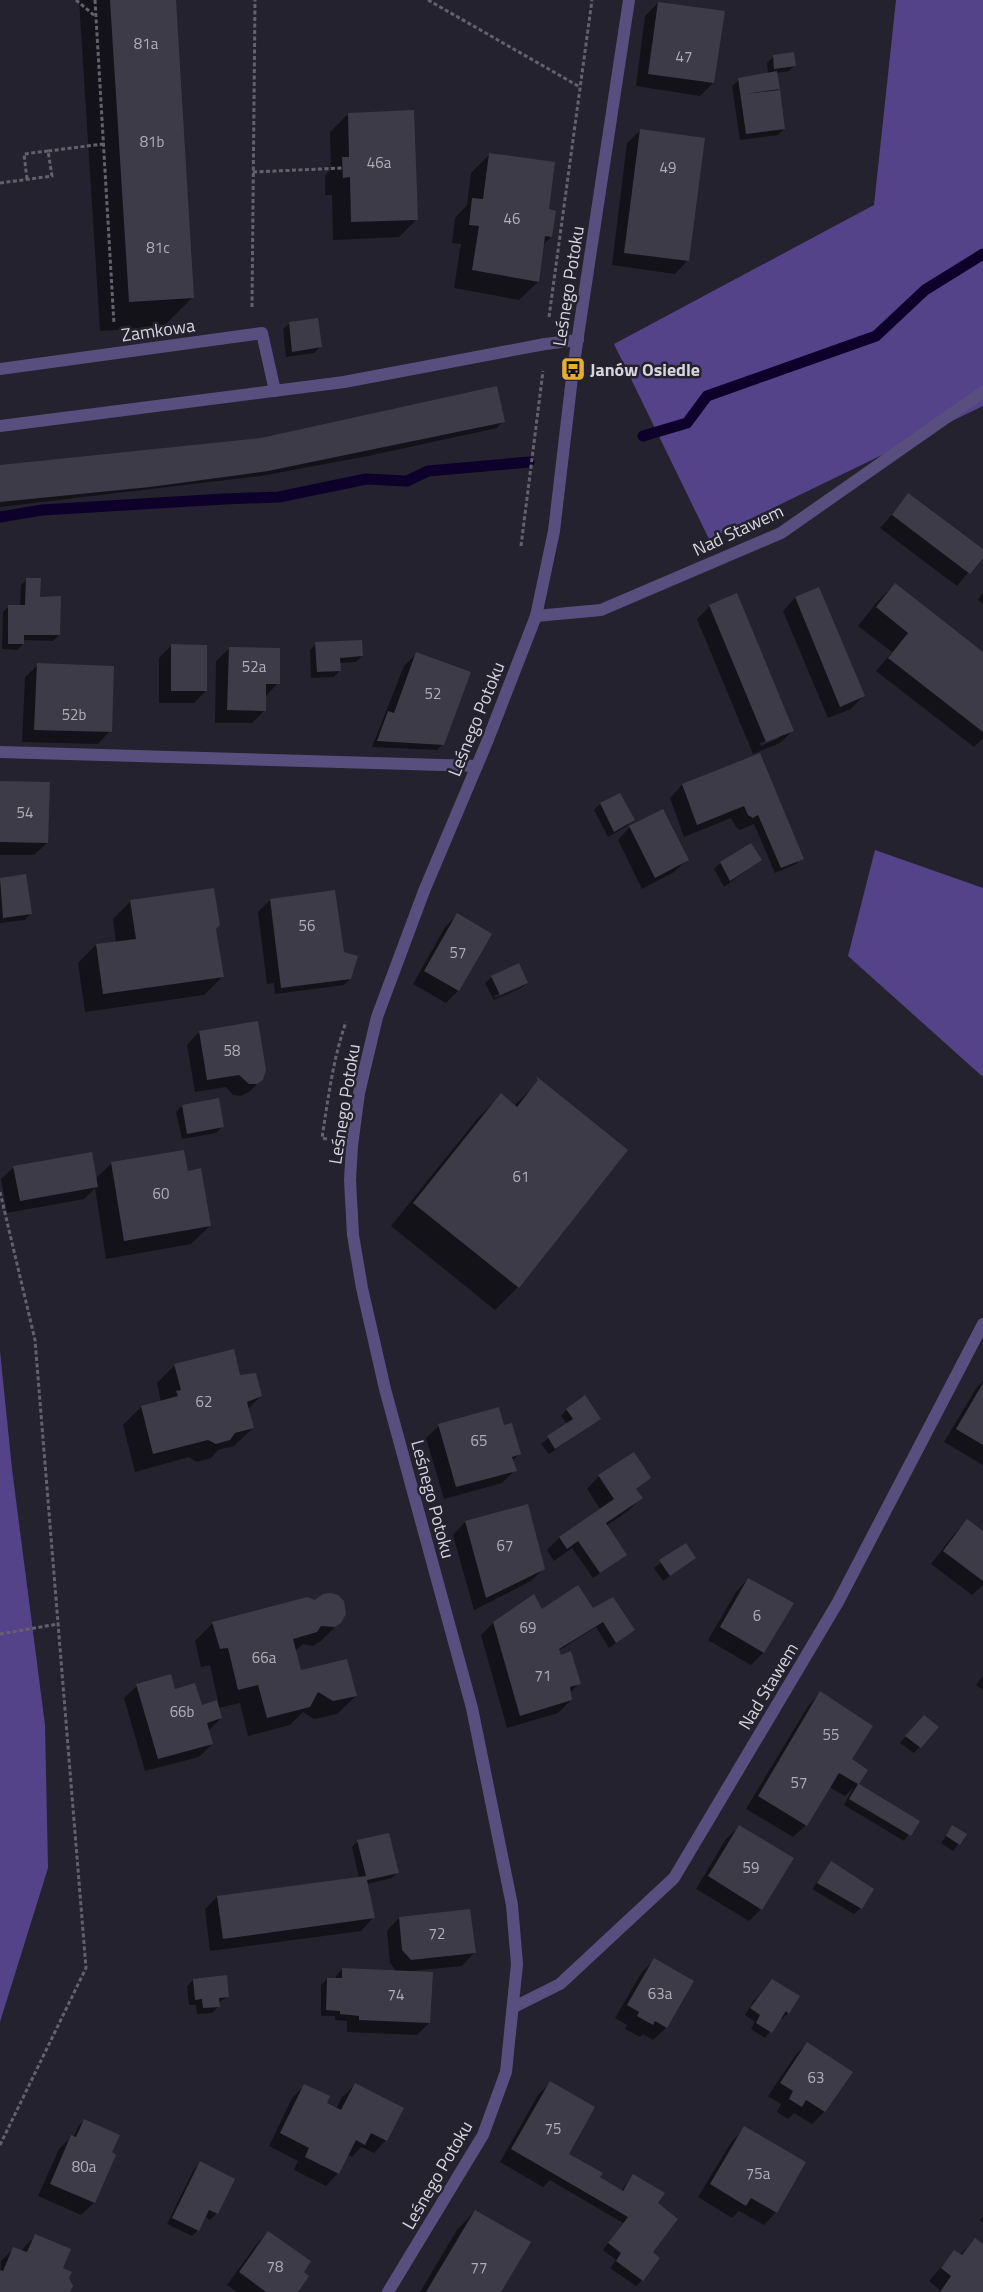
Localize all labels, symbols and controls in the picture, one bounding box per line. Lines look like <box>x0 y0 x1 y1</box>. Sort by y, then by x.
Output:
house number: 81a <box>134 32 159 55</box>
house number: 47 <box>676 45 692 68</box>
house number: 81b <box>140 130 164 153</box>
house number: 46a <box>367 151 392 174</box>
house number: 49 <box>660 156 676 179</box>
house number: 46 <box>504 207 520 230</box>
street label: Leśnego Potoku <box>545 224 591 348</box>
house number: 81c <box>146 236 170 259</box>
street label: Zamkowa <box>119 311 197 349</box>
bus stop icon: Janów Osiedle <box>560 356 586 382</box>
place label: Janów Osiedle <box>590 356 700 383</box>
street label: Nad Stawem <box>688 497 788 563</box>
house number: 52a <box>242 655 267 678</box>
street label: Leśnego Potoku <box>441 658 511 780</box>
house number: 52 <box>425 682 441 705</box>
house number: 52b <box>62 703 86 726</box>
house number: 54 <box>17 801 33 824</box>
house number: 56 <box>299 914 315 937</box>
house number: 57 <box>450 941 466 964</box>
house number: 58 <box>224 1039 240 1062</box>
street label: Leśnego Potoku <box>321 1042 367 1166</box>
house number: 61 <box>513 1165 529 1188</box>
house number: 60 <box>153 1182 169 1205</box>
house number: 62 <box>196 1390 212 1413</box>
house number: 65 <box>471 1429 487 1452</box>
street label: Leśnego Potoku <box>404 1437 462 1561</box>
house number: 67 <box>497 1534 513 1557</box>
house number: 6 <box>753 1604 761 1627</box>
house number: 69 <box>520 1616 536 1639</box>
street label: Nad Stawem <box>731 1637 805 1735</box>
house number: 66a <box>252 1646 277 1669</box>
house number: 71 <box>535 1664 551 1687</box>
house number: 66b <box>170 1700 194 1723</box>
house number: 55 <box>823 1723 839 1746</box>
house number: 57 <box>791 1771 807 1794</box>
house number: 59 <box>743 1856 759 1879</box>
house number: 72 <box>429 1922 445 1945</box>
house number: 63a <box>648 1982 673 2005</box>
house number: 74 <box>388 1983 404 2006</box>
house number: 63 <box>808 2066 824 2089</box>
street label: Leśnego Potoku <box>395 2116 479 2234</box>
house number: 75 <box>545 2117 561 2140</box>
house number: 80a <box>72 2155 97 2178</box>
house number: 75a <box>746 2162 771 2185</box>
house number: 78 <box>267 2255 283 2278</box>
house number: 77 <box>471 2256 487 2279</box>

